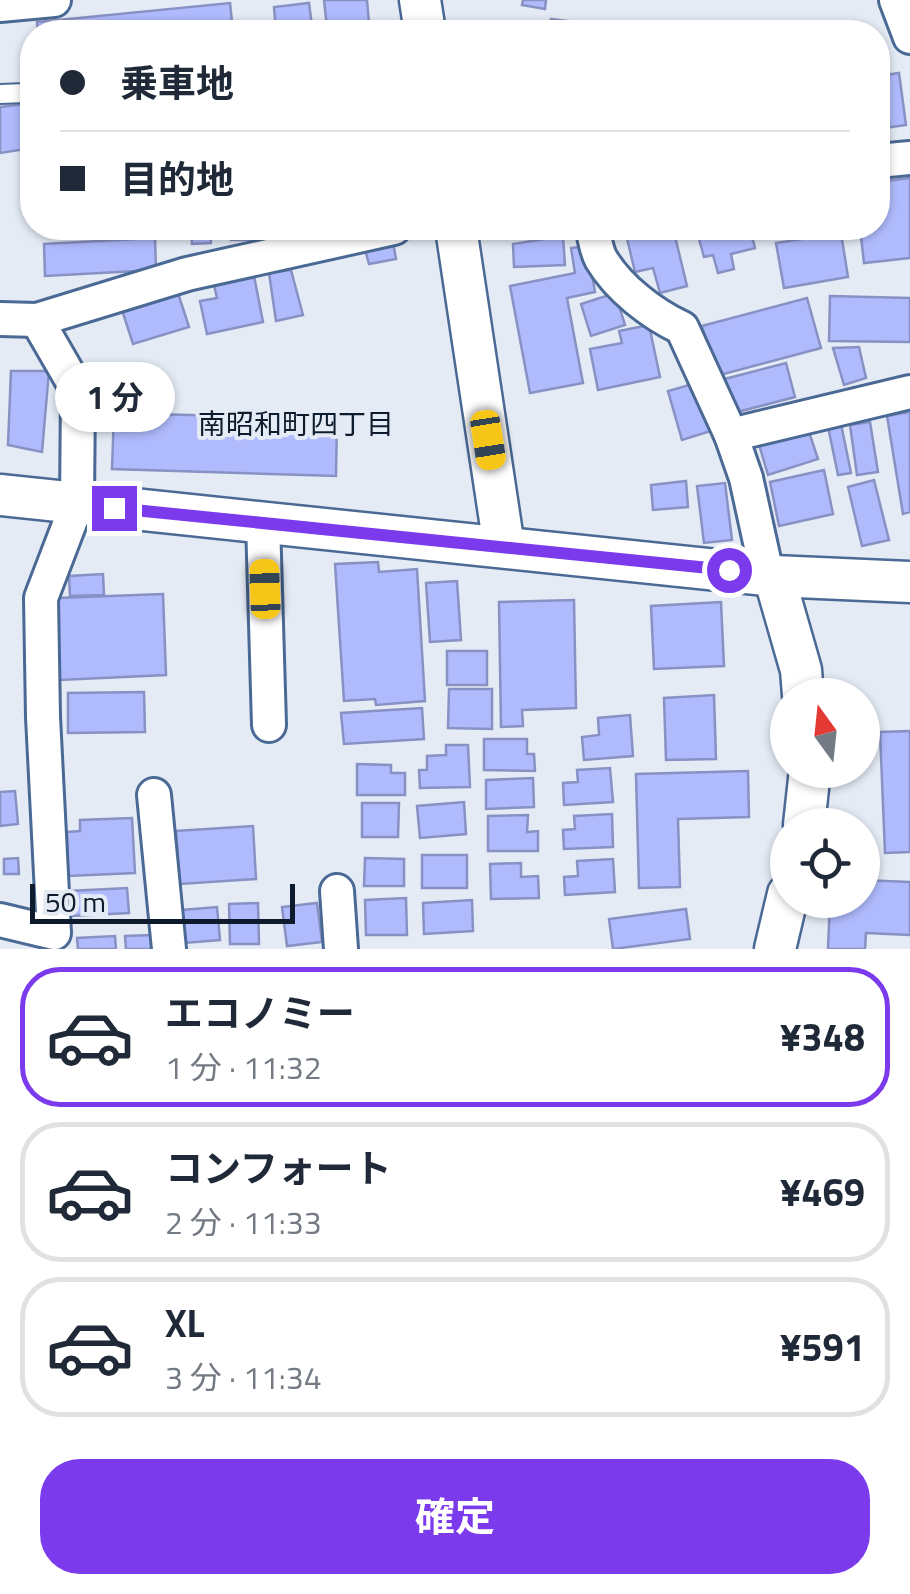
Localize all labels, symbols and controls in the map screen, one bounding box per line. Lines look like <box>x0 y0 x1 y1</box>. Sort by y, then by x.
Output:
text: 乗車地 <box>120 54 234 112</box>
text: 目的地 <box>120 150 234 208</box>
callout: 1 分 <box>54 363 174 433</box>
text: 1 分 <box>87 373 143 421</box>
district label: 南昭和町四丁目 <box>198 402 394 445</box>
car <box>468 408 508 472</box>
route end <box>92 486 137 531</box>
route start <box>707 548 752 593</box>
car <box>249 558 281 620</box>
north arrow <box>770 678 880 788</box>
map controls <box>770 678 880 918</box>
button: locate <box>770 808 880 918</box>
scale bar <box>30 879 295 924</box>
text: 50 m <box>45 880 106 923</box>
text: エコノミー <box>165 984 355 1042</box>
icon: car <box>45 992 135 1082</box>
text: ¥348 <box>780 1008 865 1066</box>
text: 1 分 · 11:32 <box>165 1043 322 1091</box>
text: コンフォート <box>165 1139 392 1197</box>
icon: car <box>45 1147 135 1237</box>
text: ¥469 <box>780 1163 865 1221</box>
text: 2 分 · 11:33 <box>165 1198 322 1246</box>
text: XL <box>165 1294 205 1352</box>
icon: car <box>45 1302 135 1392</box>
text: ¥591 <box>780 1318 865 1376</box>
text: 3 分 · 11:34 <box>165 1353 322 1401</box>
button: 確定 <box>40 1459 870 1574</box>

